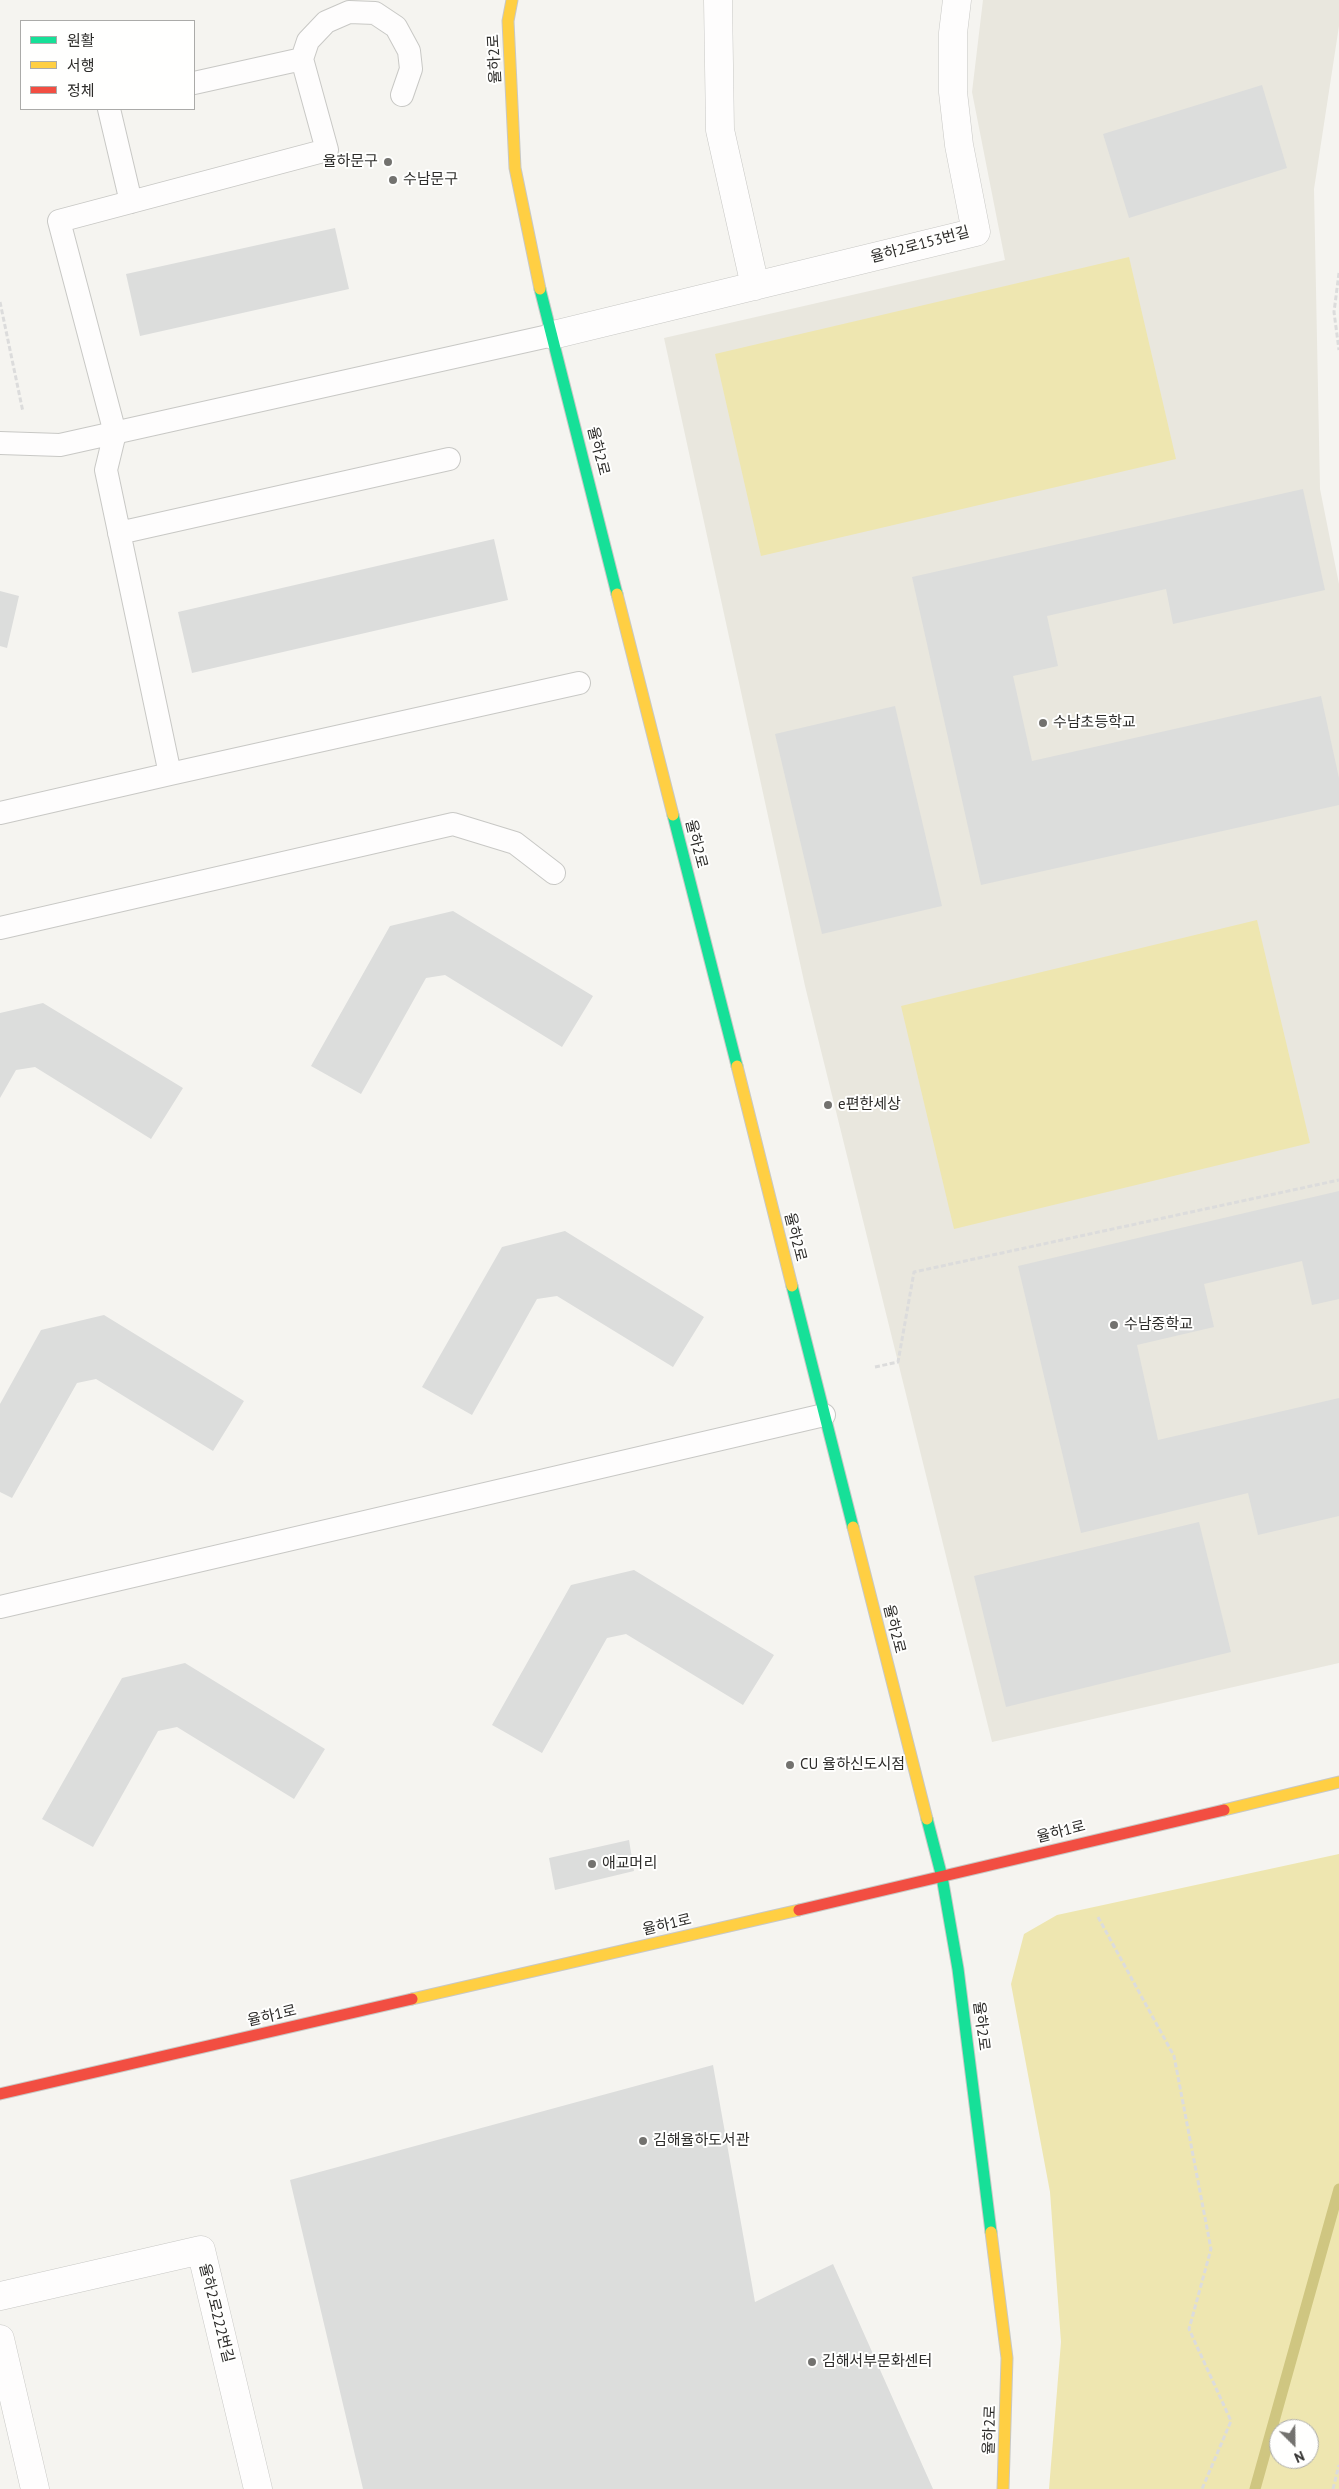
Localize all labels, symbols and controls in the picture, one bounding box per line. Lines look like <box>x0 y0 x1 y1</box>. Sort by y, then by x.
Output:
legend <box>20 20 195 110</box>
text: 원활 <box>67 31 95 50</box>
street label: 율하2로 <box>485 34 505 84</box>
text: 서행 <box>67 56 95 75</box>
text: 정체 <box>67 81 95 100</box>
place label: 율하문구 <box>323 153 378 171</box>
marker: 율하문구 <box>382 156 394 168</box>
place label: 수남문구 <box>403 171 458 189</box>
marker: 수남문구 <box>387 174 399 186</box>
street label: 율하2로153번길 <box>869 223 971 267</box>
street label: 율하2로 <box>583 425 613 477</box>
place label: 수남초등학교 <box>1053 714 1136 732</box>
marker: 수남초등학교 <box>1037 717 1049 729</box>
street label: 율하2로 <box>681 818 711 870</box>
place label: e편한세상 <box>838 1096 901 1114</box>
marker: e편한세상 <box>822 1099 834 1111</box>
street label: 율하2로 <box>780 1211 810 1263</box>
place label: 수남중학교 <box>1124 1316 1193 1334</box>
marker: 수남중학교 <box>1108 1319 1120 1331</box>
street label: 율하2로 <box>879 1603 909 1655</box>
place label: CU 율하신도시점 <box>800 1756 905 1774</box>
marker: CU 율하신도시점 <box>784 1759 796 1771</box>
street label: 율하1로 <box>1035 1817 1087 1847</box>
place label: 애교머리 <box>602 1855 657 1873</box>
marker: 애교머리 <box>586 1858 598 1870</box>
street label: 율하1로 <box>641 1911 693 1939</box>
street label: 율하2로 <box>969 2000 993 2052</box>
street label: 율하1로 <box>246 2002 298 2030</box>
place label: 김해율하도서관 <box>653 2132 750 2150</box>
marker: 김해율하도서관 <box>637 2135 649 2147</box>
street label: 율하2로222번길 <box>195 2261 237 2365</box>
place label: 김해서부문화센터 <box>822 2353 932 2371</box>
marker: 김해서부문화센터 <box>806 2356 818 2368</box>
street label: 율하2로 <box>980 2405 1000 2455</box>
north arrow <box>1269 2419 1319 2469</box>
text: N <box>1292 2447 1307 2467</box>

